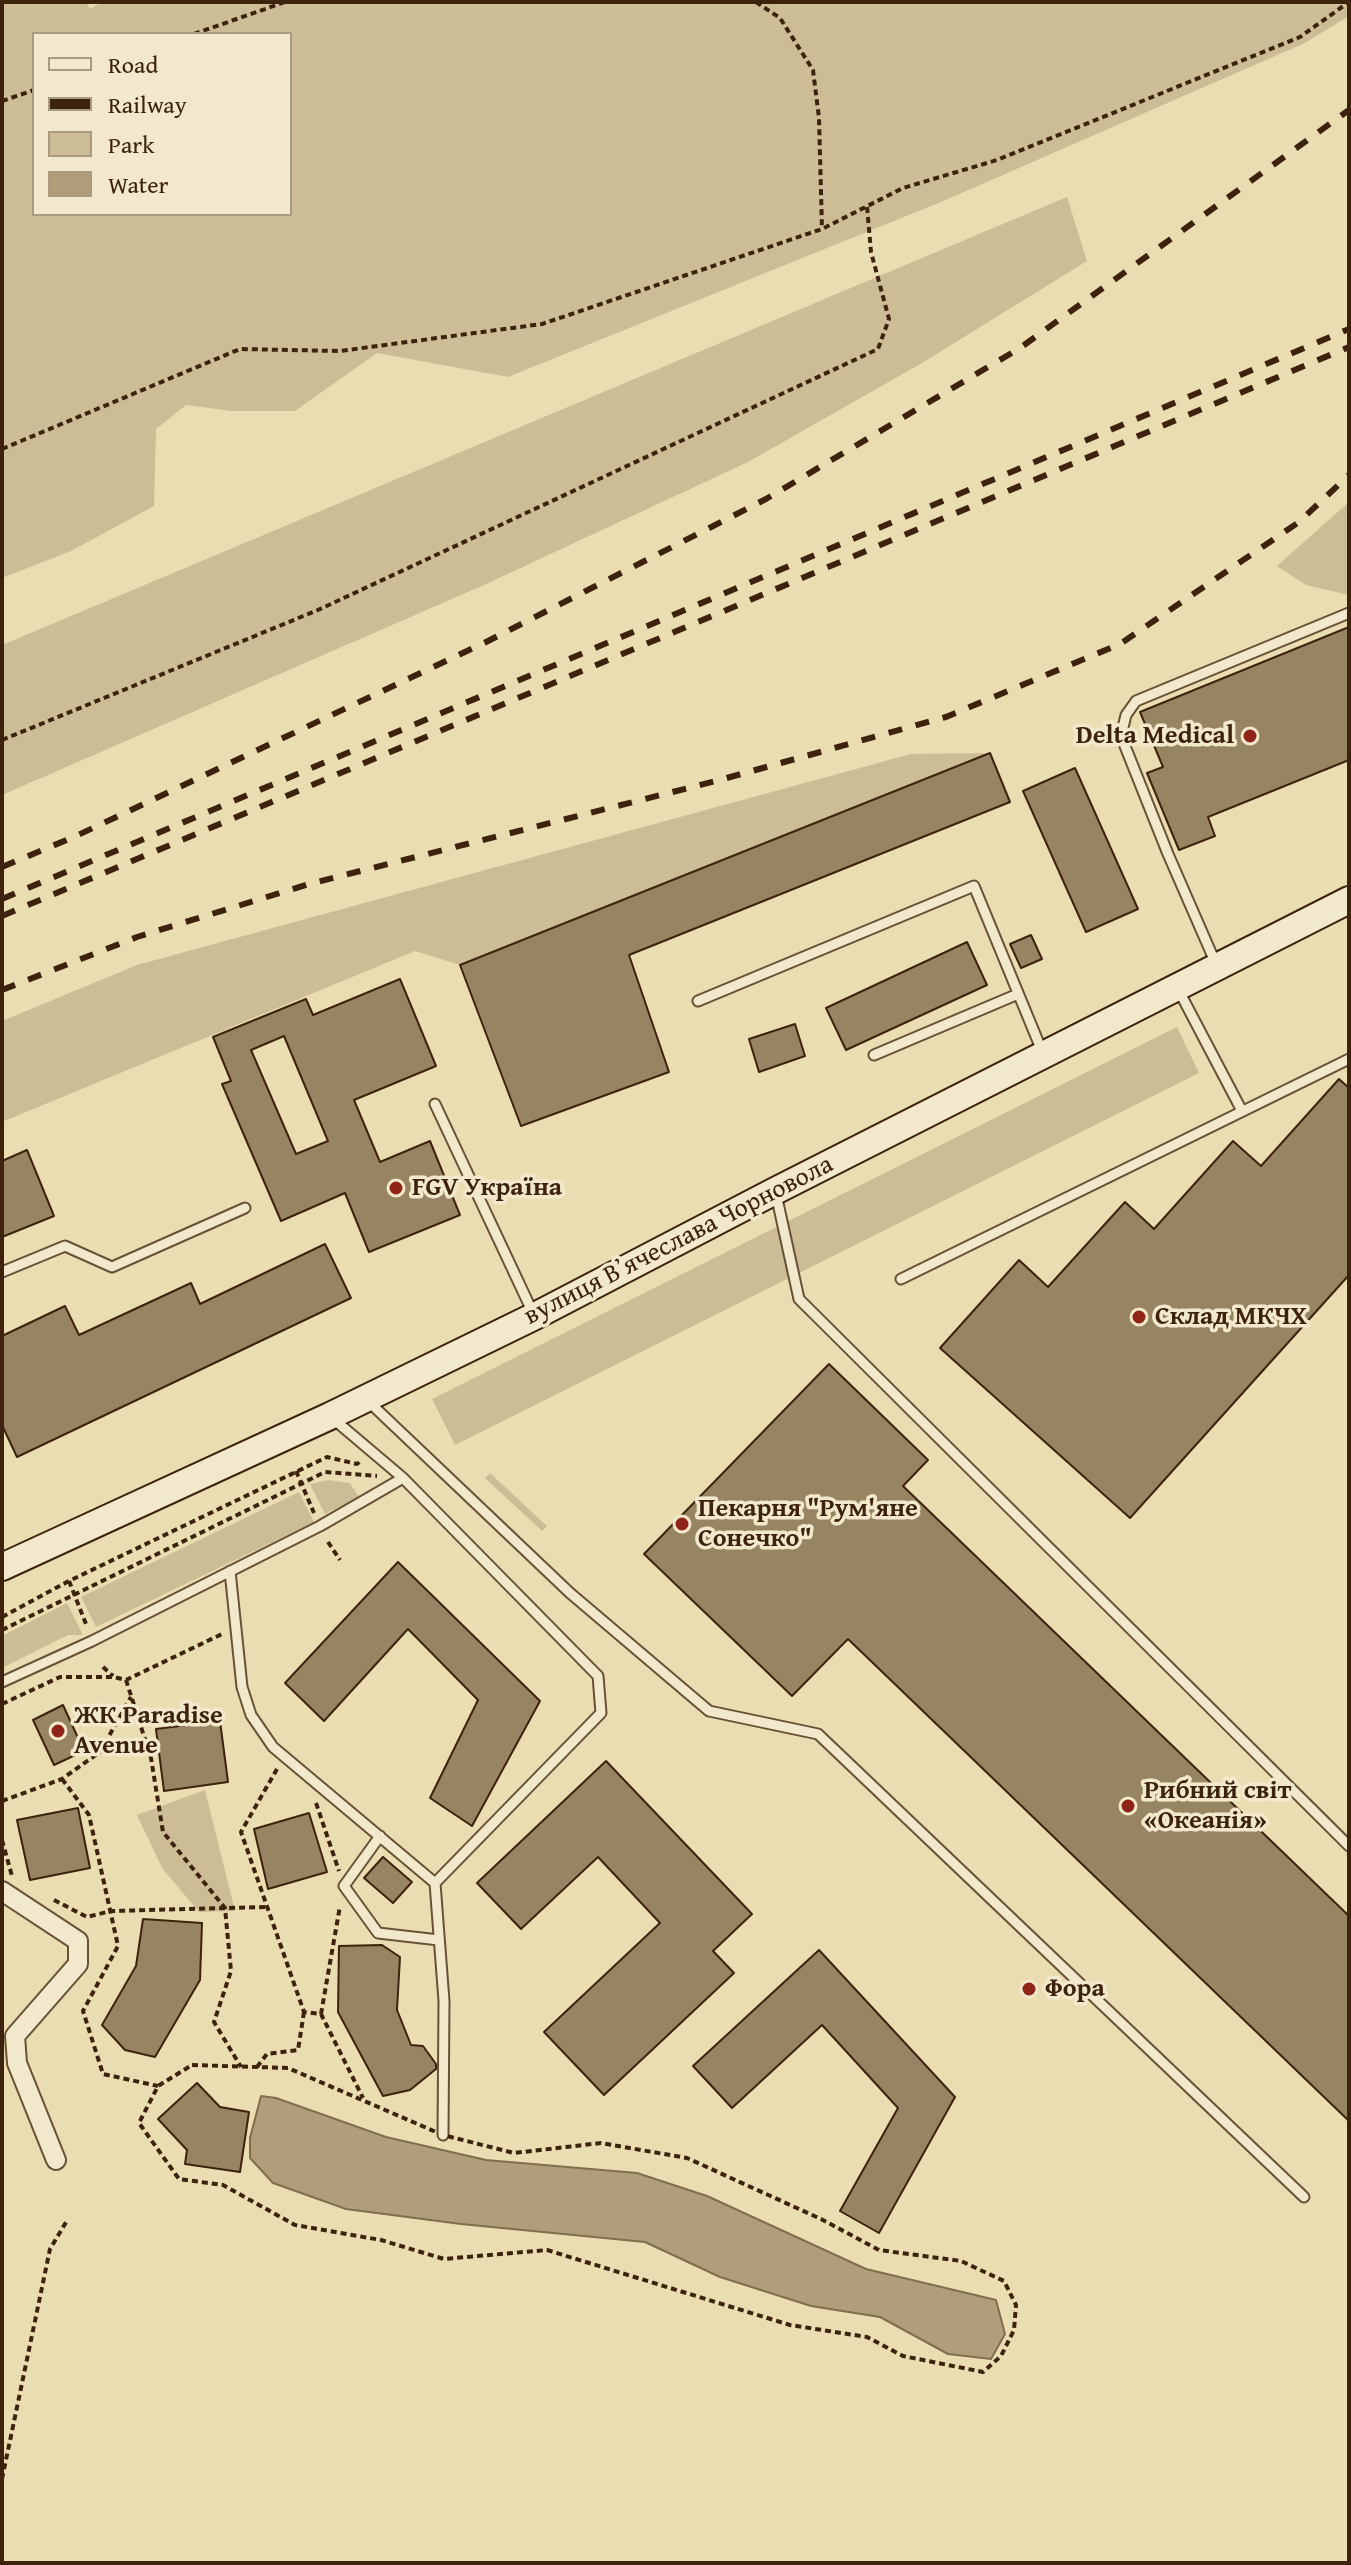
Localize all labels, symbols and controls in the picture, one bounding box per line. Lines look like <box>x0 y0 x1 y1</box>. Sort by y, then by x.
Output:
legend <box>32 32 292 216</box>
text: Road <box>108 47 158 82</box>
text: Railway <box>108 87 187 122</box>
text: Park <box>108 127 154 162</box>
text: Water <box>108 167 168 202</box>
place label: Delta Medical <box>1076 720 1234 752</box>
marker: Delta Medical <box>1241 727 1259 745</box>
street label: вулиця Вʼячеслава Чорновола <box>519 1149 839 1333</box>
place label: FGV Україна <box>412 1172 562 1204</box>
marker: FGV Україна <box>387 1179 405 1197</box>
place label: Склад МКЧХ <box>1155 1301 1307 1333</box>
marker: Склад МКЧХ <box>1130 1308 1148 1326</box>
place label: Пекарня "Рум'яне Сонечко" <box>698 1493 918 1554</box>
marker: Пекарня "Рум'яне Сонечко" <box>673 1515 691 1533</box>
place label: ЖК Paradise Avenue <box>74 1700 223 1762</box>
marker: ЖК Paradise Avenue <box>49 1722 67 1740</box>
place label: Рибний світ «Океанія» <box>1144 1775 1291 1836</box>
marker: Рибний світ «Океанія» <box>1119 1797 1137 1815</box>
place label: Фора <box>1045 1973 1105 2005</box>
marker: Фора <box>1020 1980 1038 1998</box>

